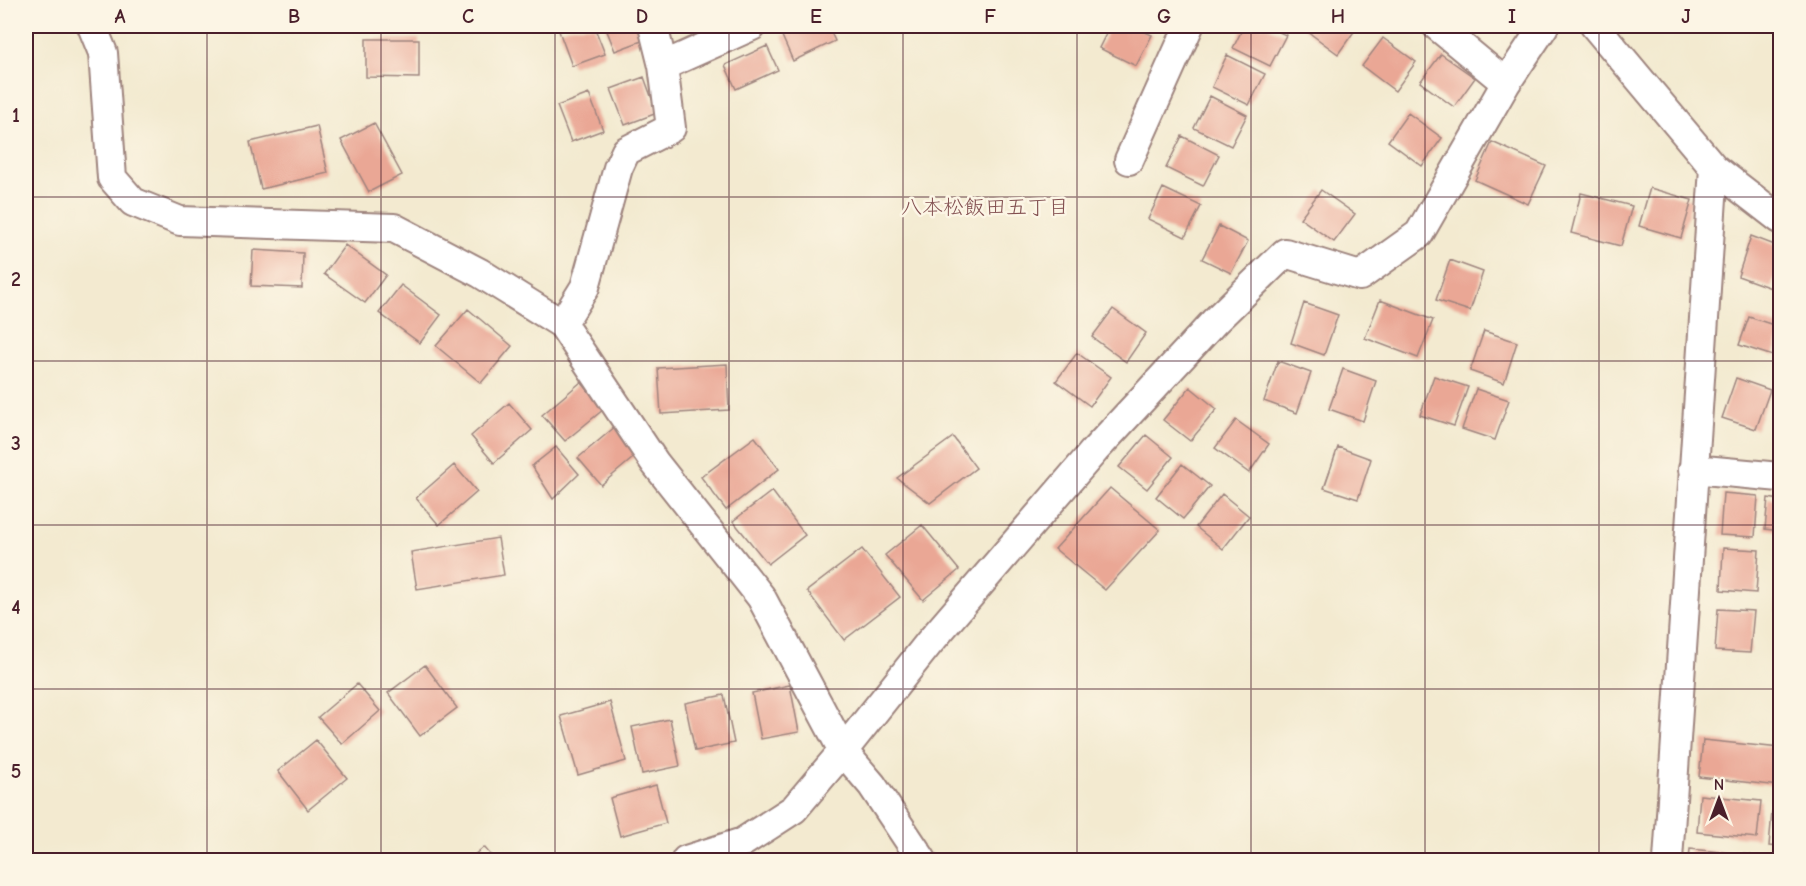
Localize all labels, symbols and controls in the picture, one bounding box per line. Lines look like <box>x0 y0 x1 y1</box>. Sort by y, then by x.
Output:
text: A <box>114 5 126 28</box>
text: B <box>288 5 300 28</box>
text: C <box>462 5 474 28</box>
text: D <box>636 5 648 28</box>
text: E <box>810 5 822 28</box>
text: F <box>984 5 996 28</box>
text: G <box>1157 5 1171 28</box>
text: H <box>1331 5 1345 28</box>
text: I <box>1508 5 1516 28</box>
text: J <box>1681 5 1691 28</box>
text: 1 <box>12 104 20 127</box>
district label: 八本松飯田五丁目 <box>901 195 1069 219</box>
text: 2 <box>11 268 21 291</box>
text: 3 <box>11 432 21 455</box>
text: 4 <box>11 596 21 619</box>
text: 5 <box>11 760 21 783</box>
north arrow <box>1689 769 1749 829</box>
text: N <box>1714 776 1724 794</box>

